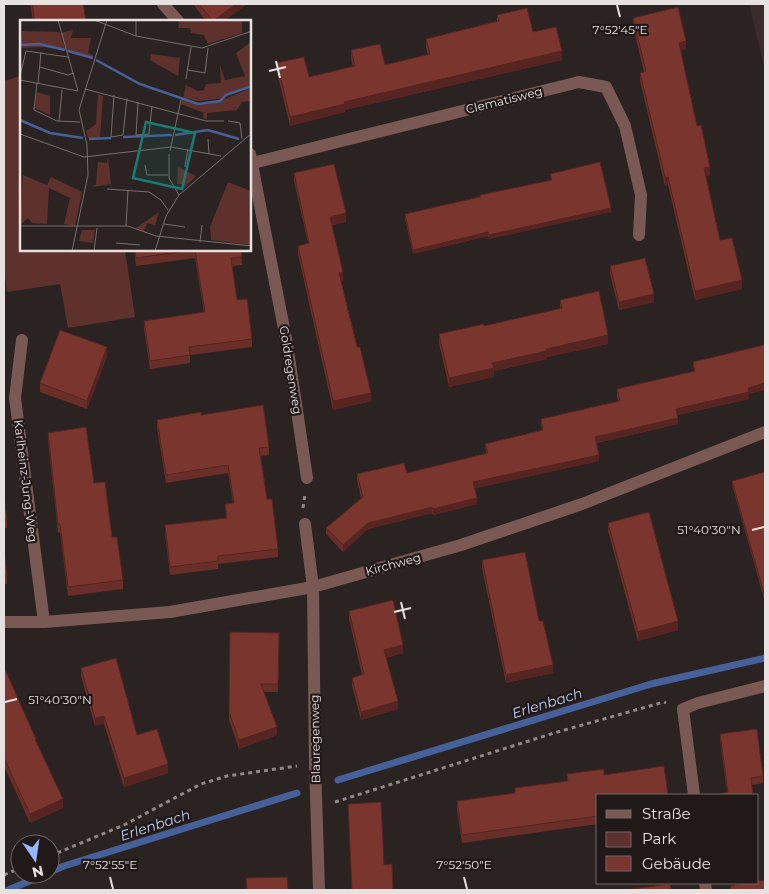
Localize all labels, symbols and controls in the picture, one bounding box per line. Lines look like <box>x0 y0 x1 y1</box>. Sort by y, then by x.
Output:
inset map <box>20 20 251 251</box>
text: 7°52'45"E <box>593 22 647 37</box>
street label: Clematisweg <box>464 83 544 117</box>
street label: Goldregenweg <box>277 325 305 415</box>
street label: Karlheinz-Jung-Weg <box>11 419 41 543</box>
text: 51°40'30"N <box>677 522 741 537</box>
street label: Kirchweg <box>364 549 422 579</box>
water label: Erlenbach <box>510 684 584 722</box>
text: 51°40'30"N <box>28 692 92 707</box>
street label: Blauregenweg <box>307 695 323 783</box>
legend <box>596 794 759 884</box>
text: Straße <box>642 804 691 823</box>
water label: Erlenbach <box>118 805 192 845</box>
text: Park <box>642 829 676 848</box>
north arrow <box>10 834 60 884</box>
text: Gebäude <box>642 854 711 873</box>
text: 7°52'55"E <box>83 857 137 872</box>
text: 7°52'50"E <box>436 857 492 872</box>
text: N <box>30 862 45 882</box>

